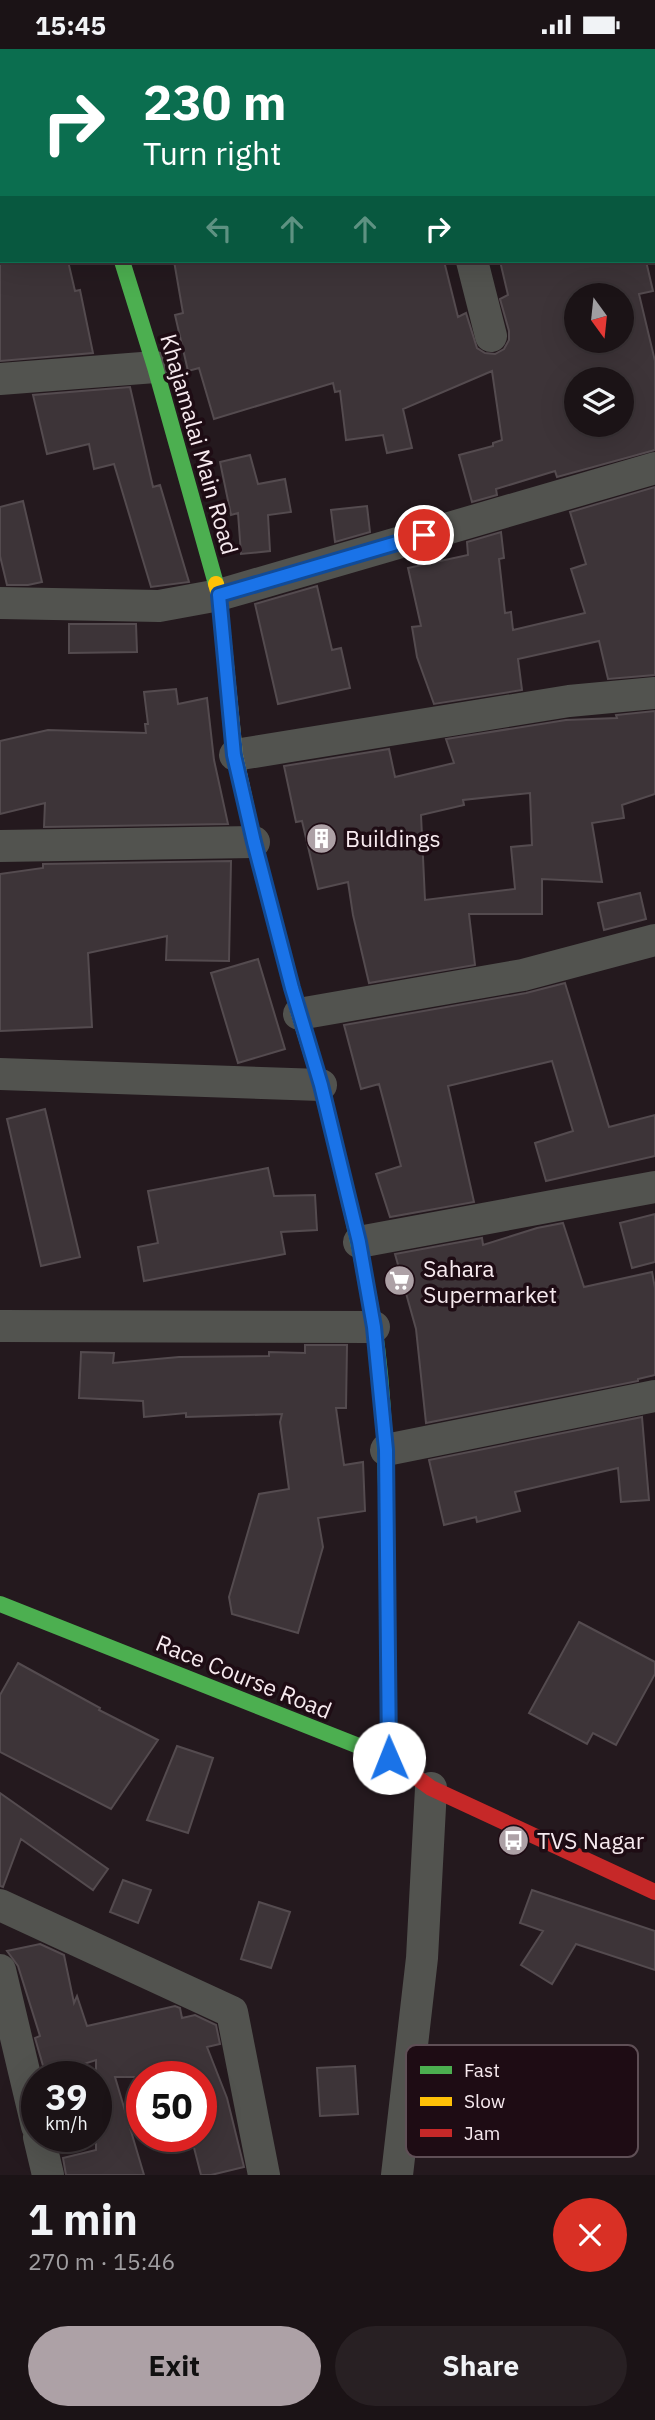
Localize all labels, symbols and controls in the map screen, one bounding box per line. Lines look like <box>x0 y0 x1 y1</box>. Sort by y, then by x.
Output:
text: 15:45 <box>35 8 106 42</box>
text: 230 m <box>143 70 287 133</box>
icon: right <box>28 77 119 168</box>
text: Turn right <box>143 132 281 174</box>
icon: left <box>200 210 238 248</box>
icon: ahead <box>273 210 311 248</box>
icon: ahead <box>346 210 384 248</box>
icon: right <box>419 210 457 248</box>
north arrow <box>564 283 634 353</box>
map controls <box>564 283 634 437</box>
street label: Khajamalai Main Road <box>154 330 246 558</box>
button: layers <box>564 367 634 437</box>
pin <box>394 505 454 565</box>
icon: arrive <box>405 516 443 554</box>
building icon: Buildings <box>305 821 339 855</box>
place label: Buildings <box>345 823 441 853</box>
place label: Sahara Supermarket <box>423 1253 557 1309</box>
supermarket icon: Sahara Supermarket <box>383 1264 417 1298</box>
street label: Race Course Road <box>152 1627 336 1725</box>
position arrow <box>352 1721 426 1795</box>
bus stop icon: TVS Nagar <box>497 1823 531 1857</box>
place label: TVS Nagar <box>537 1825 645 1855</box>
legend <box>406 2045 638 2157</box>
text: Fast <box>464 2058 500 2082</box>
speed limit sign: 50 <box>126 2061 217 2152</box>
text: 39 <box>45 2074 88 2120</box>
text: Slow <box>464 2089 505 2113</box>
text: km/h <box>45 2112 88 2135</box>
text: Jam <box>464 2121 500 2145</box>
text: 1 min <box>28 2192 138 2247</box>
button: close <box>553 2198 627 2272</box>
text: 270 m · 15:46 <box>28 2246 175 2276</box>
button: Exit <box>28 2326 321 2406</box>
button: Share <box>335 2326 627 2406</box>

